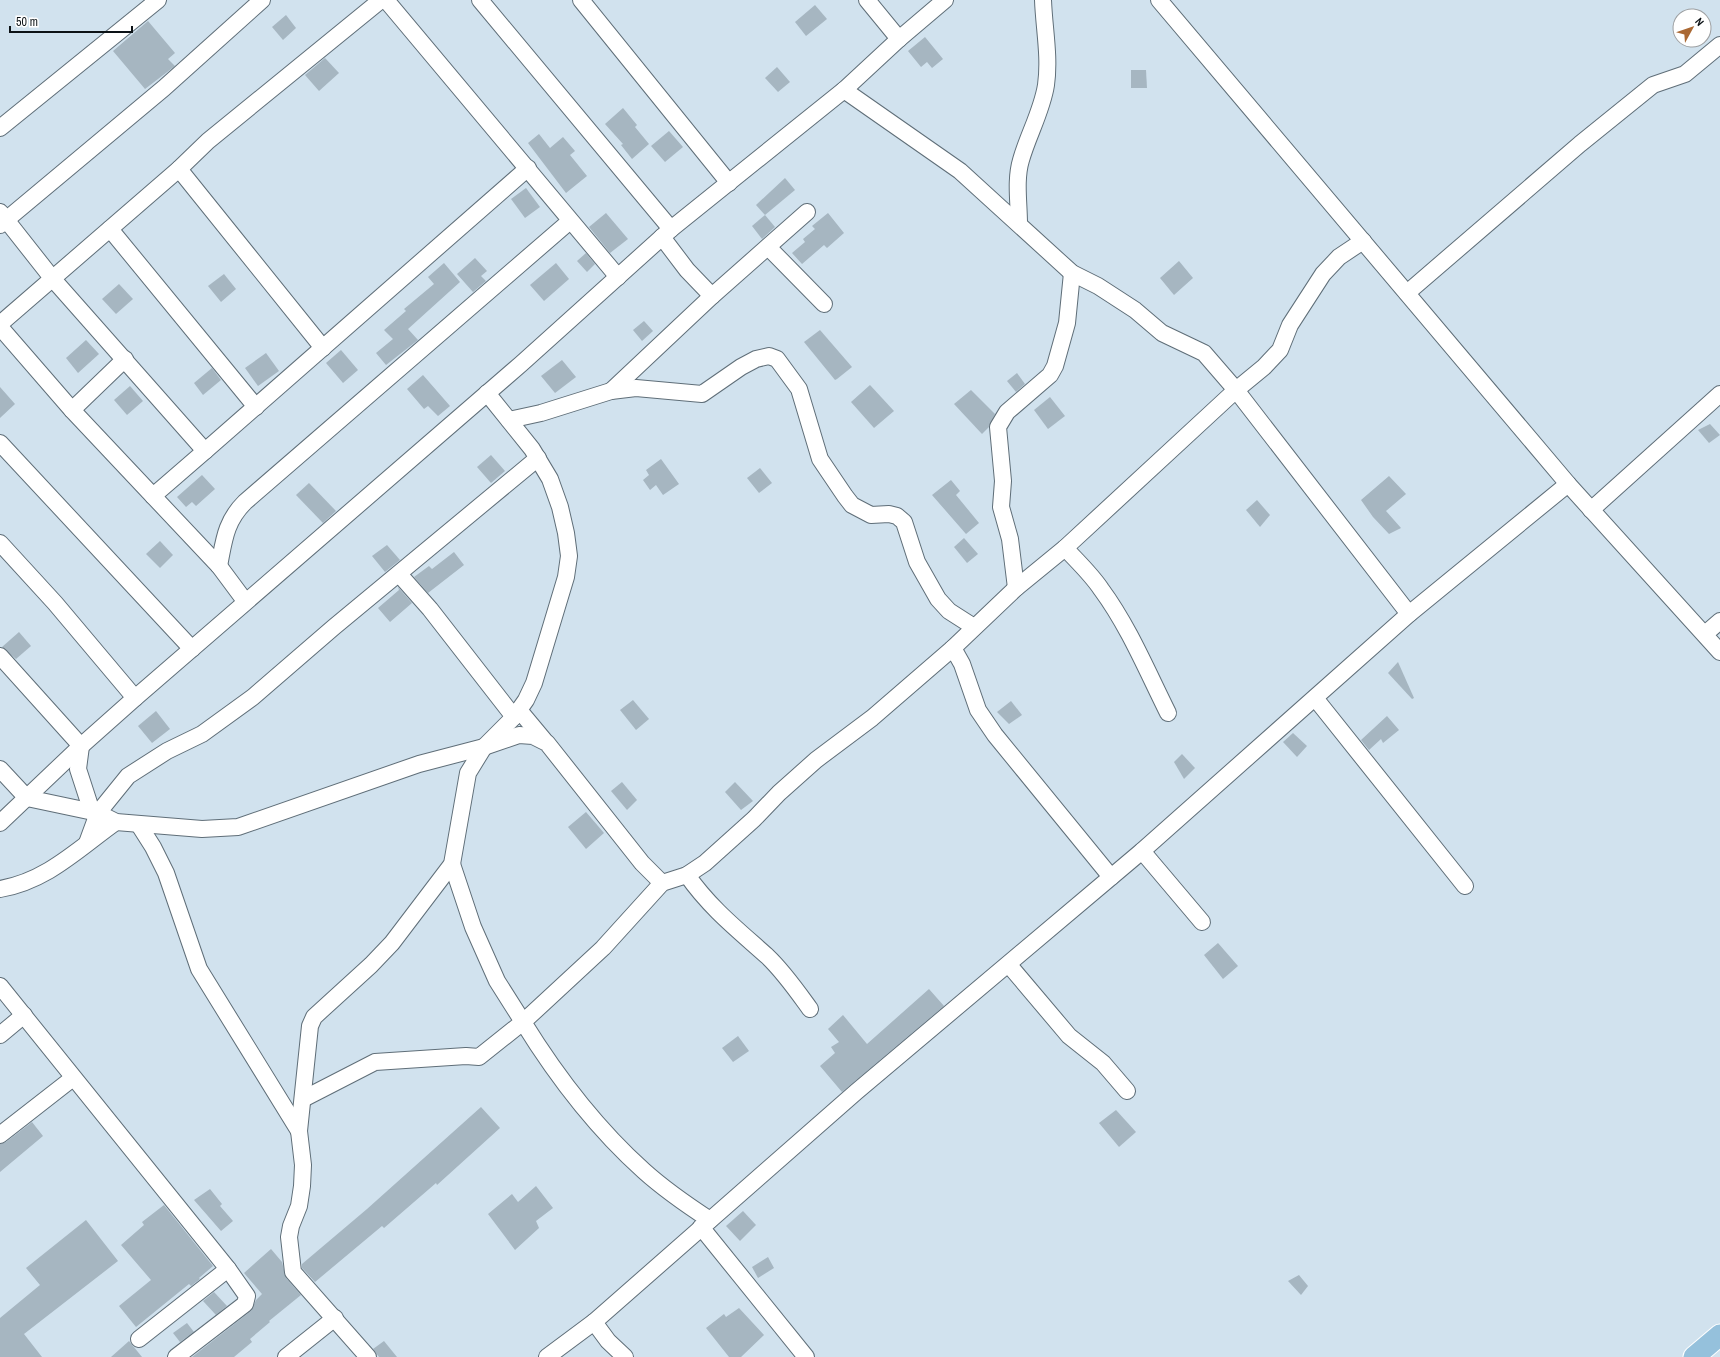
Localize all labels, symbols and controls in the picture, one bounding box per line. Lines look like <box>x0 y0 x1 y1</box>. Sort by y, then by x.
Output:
scale bar <box>10 8 132 34</box>
north arrow <box>1672 8 1712 48</box>
text: 50 m <box>16 14 38 30</box>
text: N <box>1692 15 1707 29</box>

